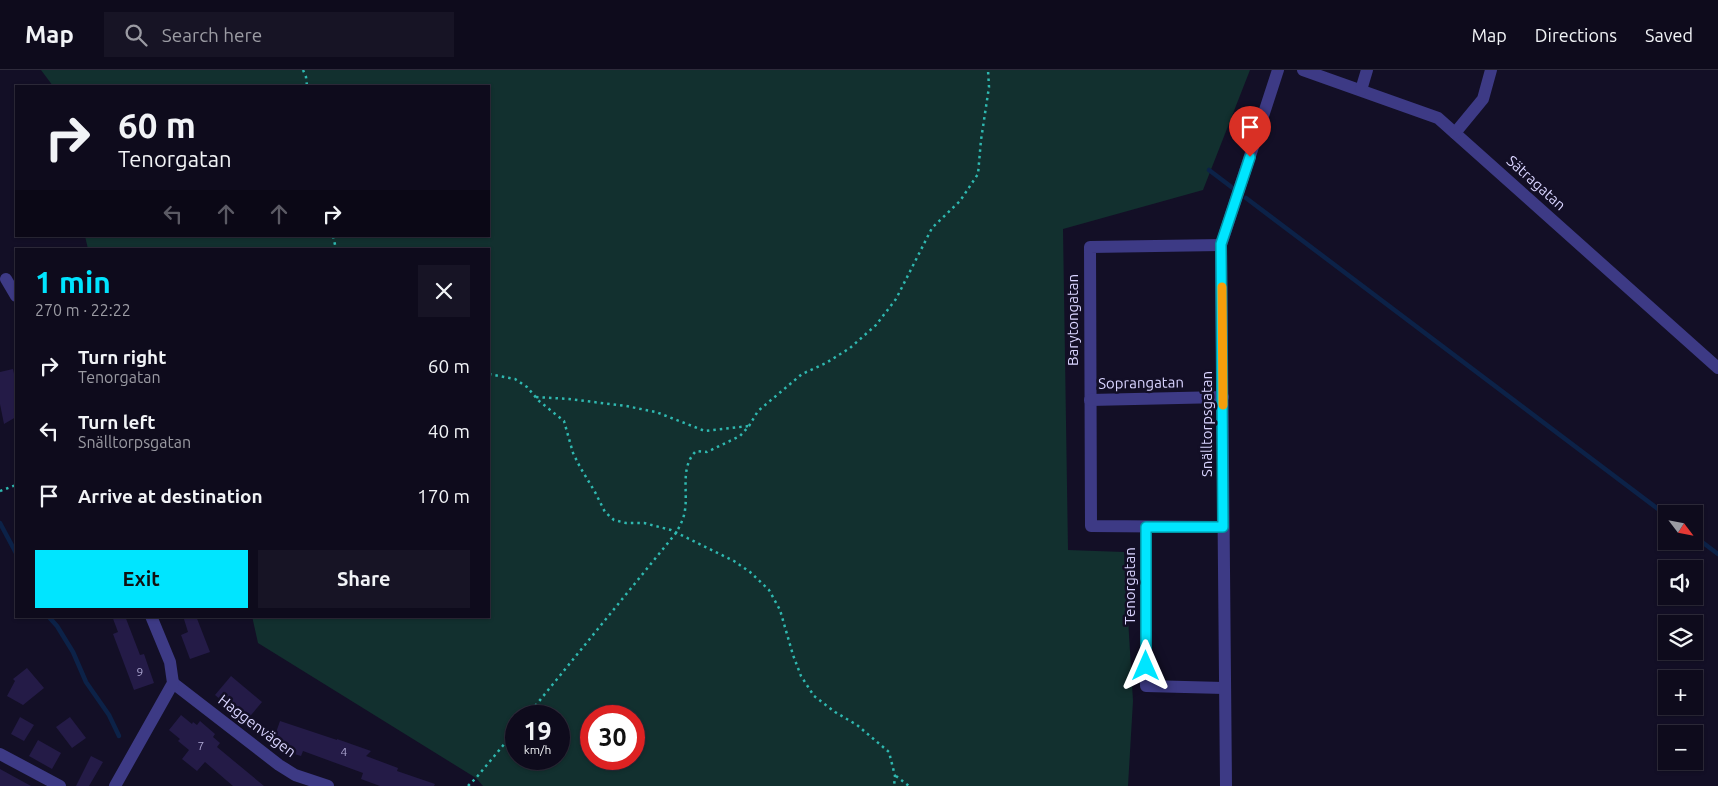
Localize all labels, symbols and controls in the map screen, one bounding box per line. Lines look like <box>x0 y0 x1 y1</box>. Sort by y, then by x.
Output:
search box <box>104 12 454 57</box>
text: Map <box>25 21 74 48</box>
icon: search <box>122 21 150 49</box>
text: Search here <box>162 24 262 46</box>
text: Map <box>1471 25 1507 45</box>
text: Directions <box>1535 25 1617 45</box>
text: Saved <box>1645 25 1693 45</box>
icon: right <box>35 105 100 170</box>
text: 60 m <box>118 105 196 145</box>
pin <box>1229 106 1271 157</box>
icon: arrive <box>1236 113 1264 141</box>
text: Tenorgatan <box>118 146 232 171</box>
street label: Sätragatan <box>1503 152 1569 213</box>
icon: left <box>159 200 187 228</box>
icon: ahead <box>212 200 240 228</box>
icon: ahead <box>265 200 293 228</box>
icon: right <box>318 200 346 228</box>
text: 1 min <box>35 265 111 299</box>
button: close <box>418 265 470 317</box>
street label: Barytongatan <box>1064 274 1081 366</box>
text: 270 m · 22:22 <box>35 301 131 319</box>
text: Turn right <box>78 346 166 368</box>
icon: right <box>35 352 63 380</box>
text: 60 m <box>428 355 470 377</box>
text: Tenorgatan <box>78 368 161 386</box>
street label: Snälltorpsgatan <box>1198 371 1215 477</box>
street label: Soprangatan <box>1098 373 1184 392</box>
text: Turn left <box>78 411 156 433</box>
icon: left <box>35 417 63 445</box>
text: 40 m <box>428 420 470 442</box>
text: Snälltorpsgatan <box>78 433 191 451</box>
icon: arrive <box>35 482 63 510</box>
text: Arrive at destination <box>78 485 263 507</box>
text: 170 m <box>417 485 470 507</box>
north arrow <box>1658 505 1702 550</box>
map controls <box>1658 505 1703 770</box>
street label: Tenorgatan <box>1121 547 1138 625</box>
button: Exit <box>35 550 248 608</box>
button: Share <box>258 550 470 608</box>
button: sound <box>1658 560 1703 605</box>
button: layers <box>1658 615 1703 660</box>
position arrow <box>1119 639 1171 691</box>
house number: 9 <box>137 665 143 678</box>
button: + <box>1658 670 1703 715</box>
street label: Haggenvägen <box>215 691 299 760</box>
speed limit sign: 30 <box>580 705 645 770</box>
text: 19 <box>523 717 552 745</box>
button: − <box>1658 725 1703 770</box>
house number: 7 <box>198 739 204 752</box>
text: km/h <box>524 743 551 756</box>
house number: 4 <box>341 745 348 758</box>

